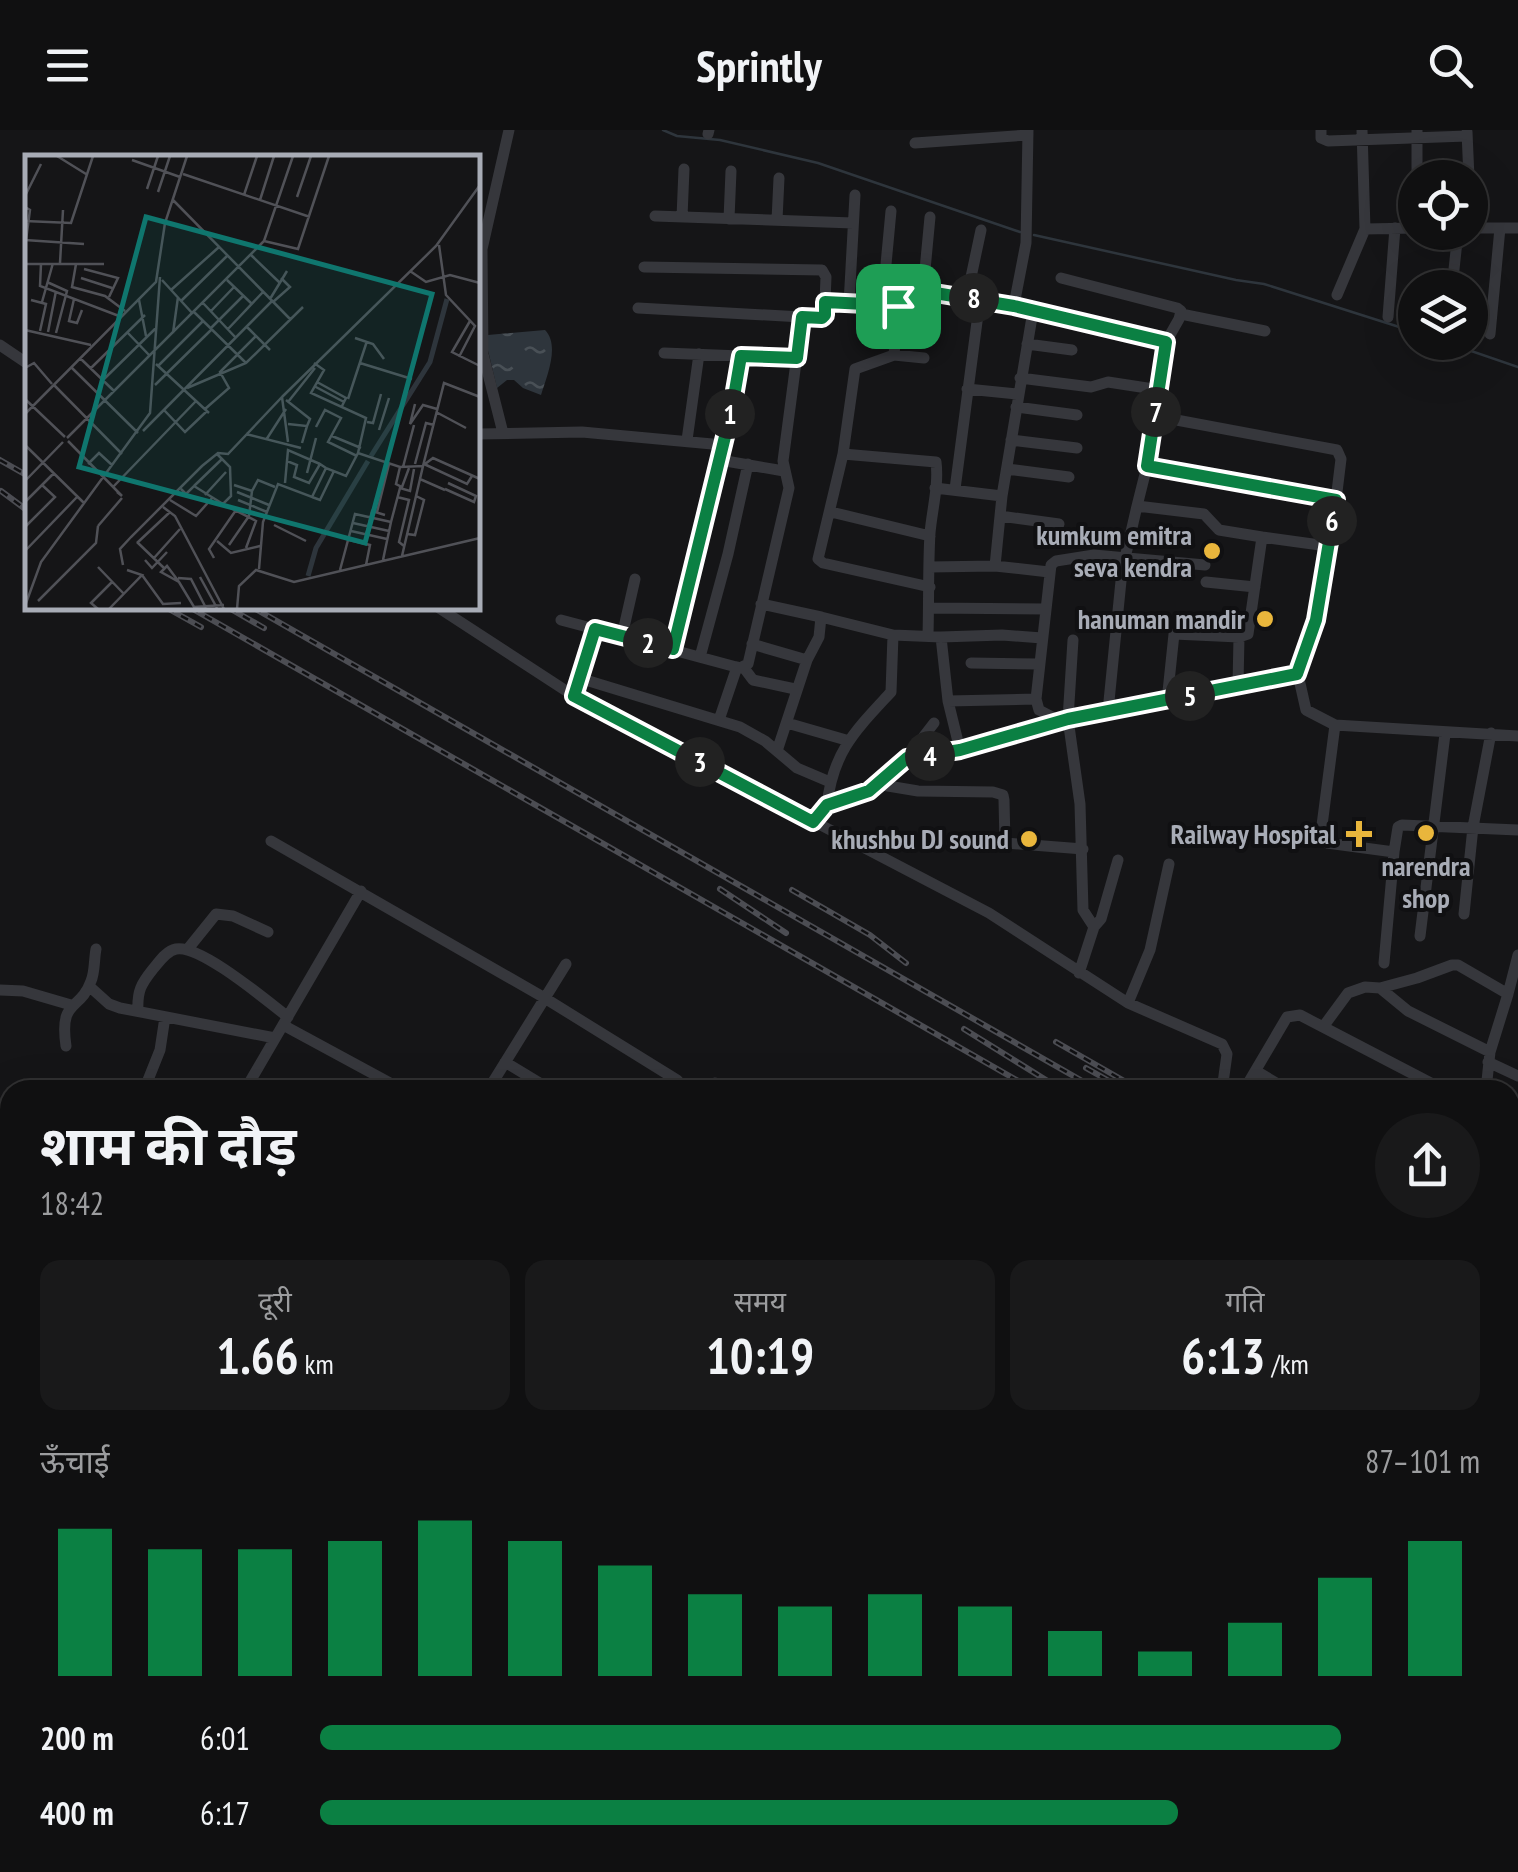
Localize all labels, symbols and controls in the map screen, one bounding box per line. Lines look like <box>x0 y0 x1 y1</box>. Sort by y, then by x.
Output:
text: Sprintly <box>696 36 822 94</box>
icon: menu <box>40 38 95 93</box>
icon: search <box>1423 38 1478 93</box>
inset map <box>25 155 480 610</box>
map controls <box>1398 160 1488 360</box>
button: locate <box>1398 160 1488 250</box>
pin <box>856 264 941 349</box>
button: layers <box>1398 270 1488 360</box>
pin: 8 <box>949 273 999 323</box>
icon: arrive <box>871 279 926 334</box>
text: 8 <box>967 279 981 316</box>
pin: 7 <box>1131 387 1181 437</box>
pin: 1 <box>705 389 755 439</box>
text: 7 <box>1149 393 1163 430</box>
text: 1 <box>723 395 737 432</box>
pin: 6 <box>1307 496 1357 546</box>
text: 6 <box>1325 502 1339 539</box>
place label: kumkum emitra seva kendra <box>1036 516 1192 585</box>
marker: kumkum emitra seva kendra <box>1201 540 1223 562</box>
place label: hanuman mandir <box>1078 600 1246 637</box>
marker: hanuman mandir <box>1254 608 1276 630</box>
pin: 2 <box>623 618 673 668</box>
text: 2 <box>641 624 655 661</box>
pin: 5 <box>1165 671 1215 721</box>
text: 5 <box>1183 677 1197 714</box>
pin: 4 <box>905 731 955 781</box>
pin: 3 <box>675 737 725 787</box>
text: 4 <box>923 737 937 774</box>
text: 3 <box>693 743 707 780</box>
place label: Railway Hospital <box>1170 815 1336 852</box>
place label: khushbu DJ sound <box>831 820 1009 857</box>
marker: Railway Hospital <box>1346 821 1372 847</box>
marker: narendra shop <box>1415 822 1437 844</box>
marker: khushbu DJ sound <box>1018 828 1040 850</box>
place label: narendra shop <box>1381 847 1471 916</box>
text: शाम की दौड़ <box>40 1109 297 1180</box>
button: share <box>1375 1113 1480 1218</box>
text: 18:42 <box>40 1182 104 1224</box>
text: दूरी <box>258 1283 292 1320</box>
text: समय <box>734 1283 786 1320</box>
text: गति <box>1226 1283 1264 1320</box>
text: 1.66 <box>216 1323 299 1388</box>
text: 10:19 <box>706 1323 814 1388</box>
text: 6:13 <box>1181 1323 1265 1388</box>
text: km <box>299 1345 334 1382</box>
text: /km <box>1265 1345 1309 1382</box>
text: ऊँचाई <box>40 1440 109 1482</box>
text: 87–101 m <box>1365 1440 1480 1482</box>
text: 200 m <box>40 1717 114 1759</box>
text: 6:01 <box>200 1717 250 1759</box>
text: 400 m <box>40 1792 114 1834</box>
text: 6:17 <box>200 1792 250 1834</box>

